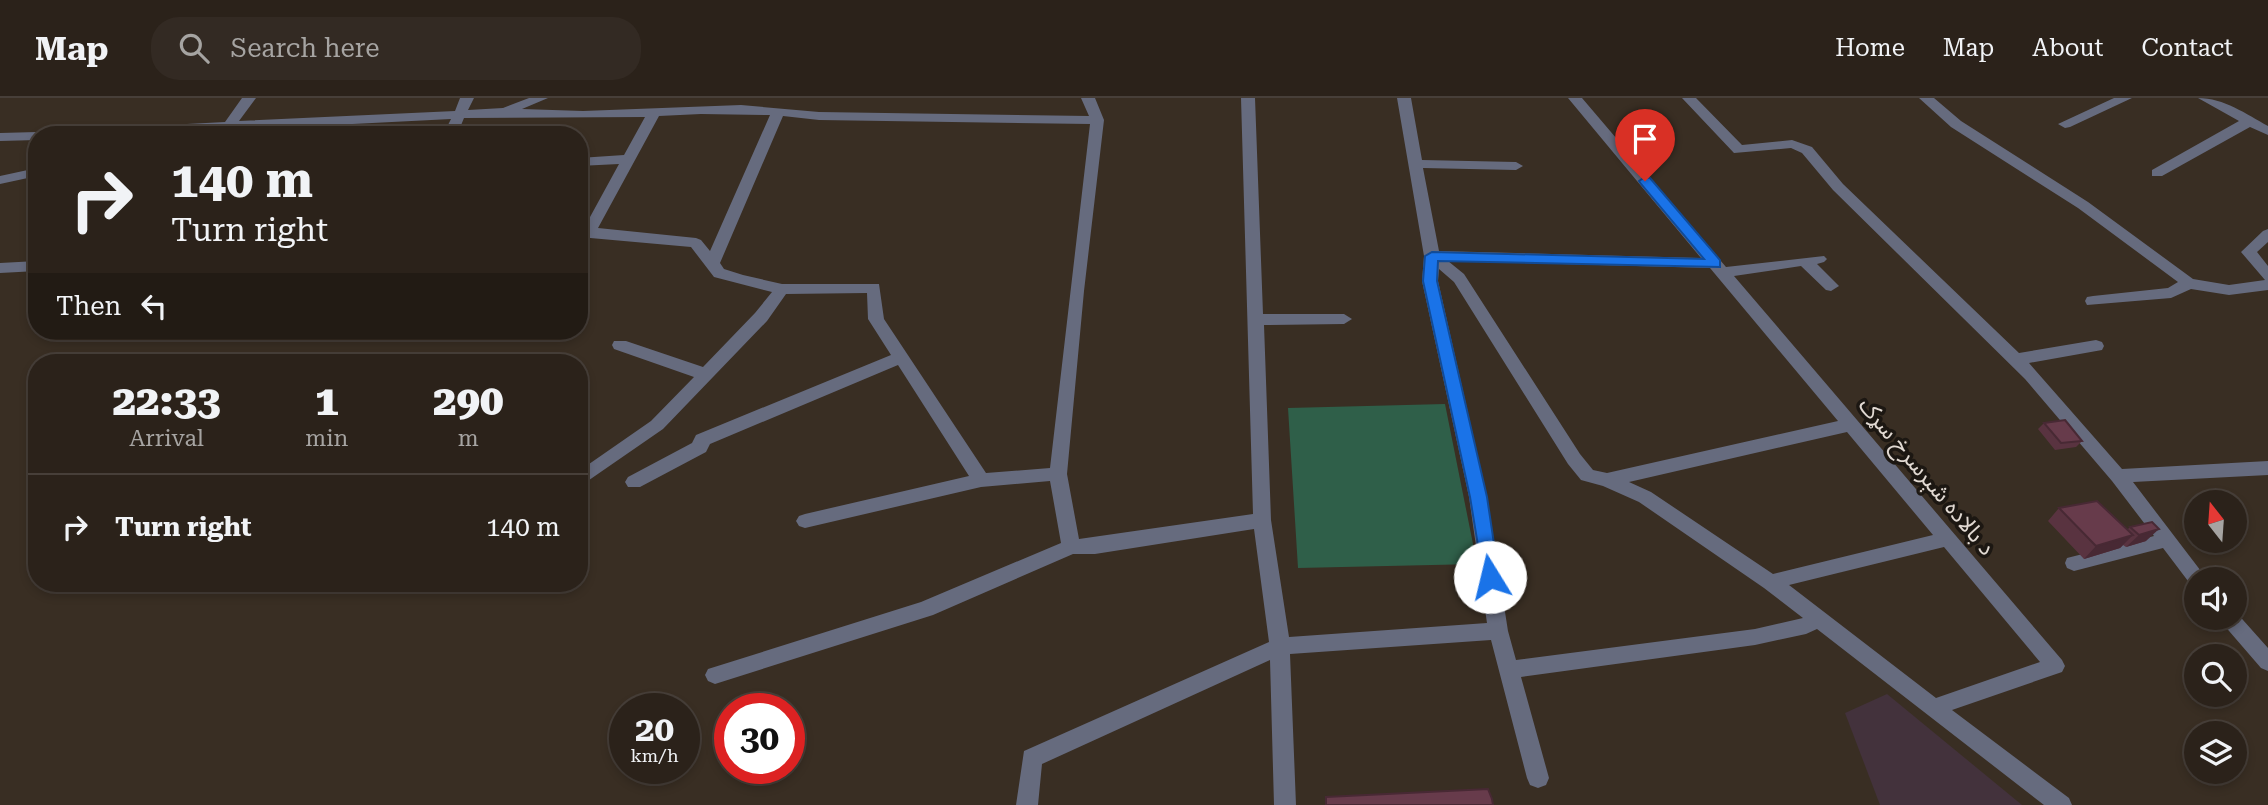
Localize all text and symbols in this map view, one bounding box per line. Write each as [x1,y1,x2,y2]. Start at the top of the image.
search box [151,17,641,80]
text: Map [35,29,109,68]
icon: search [175,29,213,67]
text: Search here [231,33,380,63]
text: Home [1835,34,1905,62]
text: Map [1943,34,1994,62]
text: About [2032,34,2103,62]
text: Contact [2141,34,2233,62]
pin [1615,109,1675,181]
icon: arrive [1626,120,1664,158]
text: 140 m [171,152,313,209]
icon: right [56,154,147,245]
text: Turn right [171,211,328,249]
icon: left [135,287,173,325]
text: Then [56,291,121,321]
text: 22:33 [113,376,221,425]
text: 1 [315,376,339,425]
text: 290 [433,376,503,425]
street label: د بالاده شېرسرخ سړک [1850,392,2000,563]
text: Arrival [129,425,204,452]
text: min [305,425,348,452]
text: m [458,425,479,452]
north arrow [2184,490,2247,553]
map controls [2184,490,2247,784]
icon: right [56,508,94,546]
text: Turn right [115,512,251,542]
text: 140 m [486,512,560,542]
position arrow [1453,540,1527,614]
button: sound [2184,567,2247,630]
button: search [2184,644,2247,707]
speed limit sign: 30 [714,693,805,784]
text: 20 [635,709,674,750]
button: layers [2184,721,2247,784]
text: km/h [630,745,679,766]

